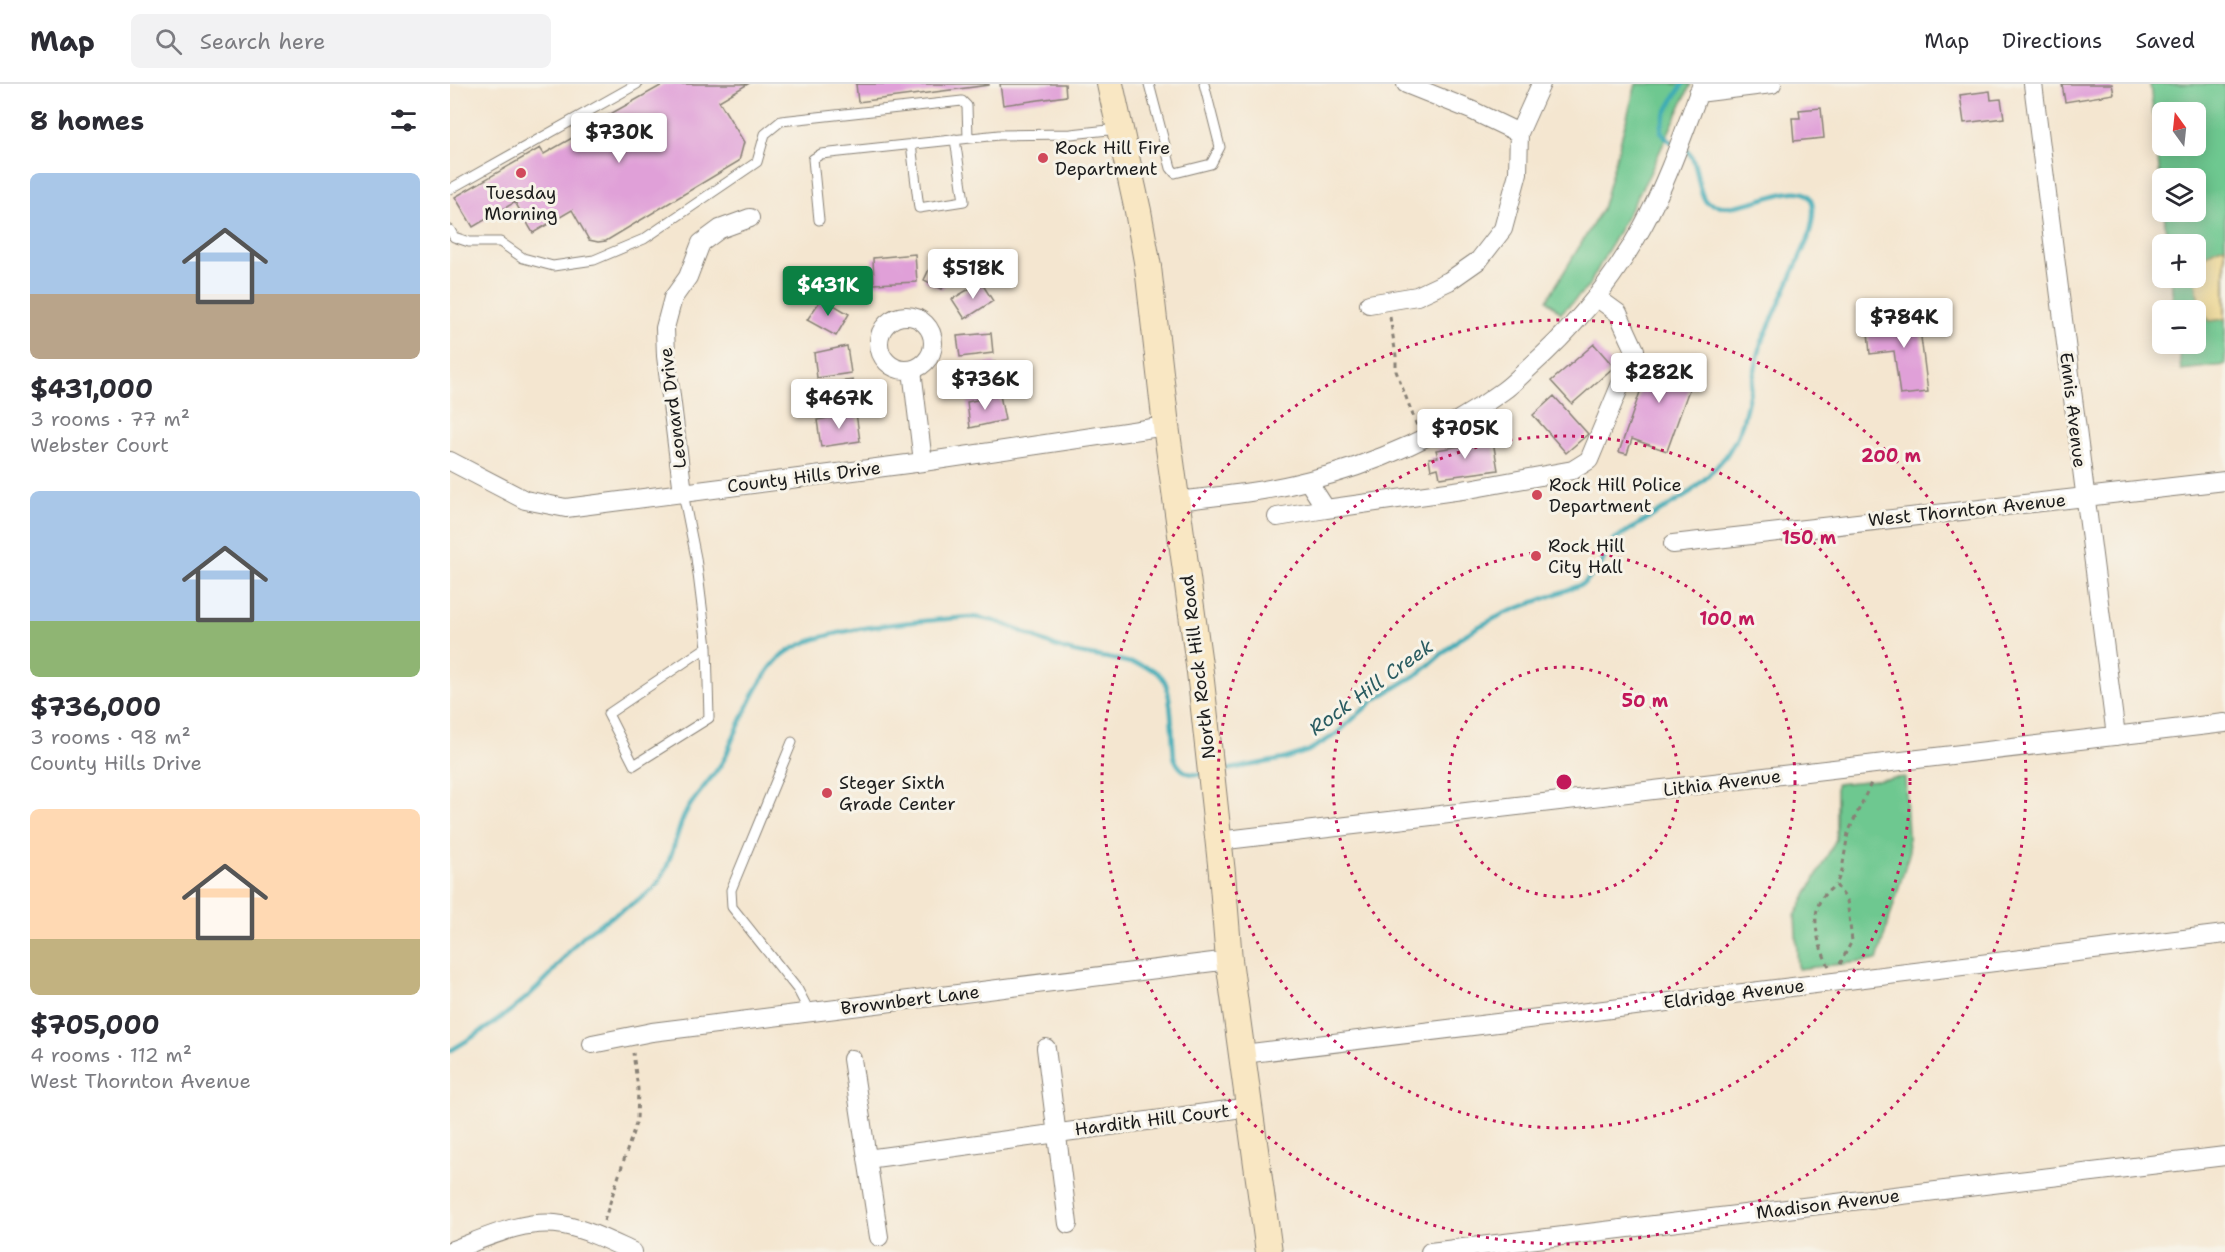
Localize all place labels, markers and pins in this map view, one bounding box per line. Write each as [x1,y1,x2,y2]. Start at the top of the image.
pin: $730K [577,113,661,164]
place label: Rock Hill Fire Department [1055,136,1170,181]
marker: Rock Hill Fire Department [1036,151,1050,165]
marker: Tuesday Morning [514,166,528,180]
place label: Tuesday Morning [484,181,558,226]
pin: $518K [931,249,1015,300]
pin: $431K [786,266,870,317]
pin: $784K [1862,298,1946,349]
pin: $282K [1617,353,1701,404]
pin: $736K [943,360,1027,411]
pin: $467K [797,379,881,430]
pin: $705K [1423,409,1507,460]
place label: Rock Hill Police Department [1549,473,1682,518]
marker: Rock Hill Police Department [1530,488,1544,502]
place label: Rock Hill City Hall [1548,534,1625,579]
marker: Rock Hill City Hall [1529,549,1543,563]
place label: Steger Sixth Grade Center [839,771,956,816]
centre of rings [1554,772,1574,792]
marker: Steger Sixth Grade Center [820,786,834,800]

